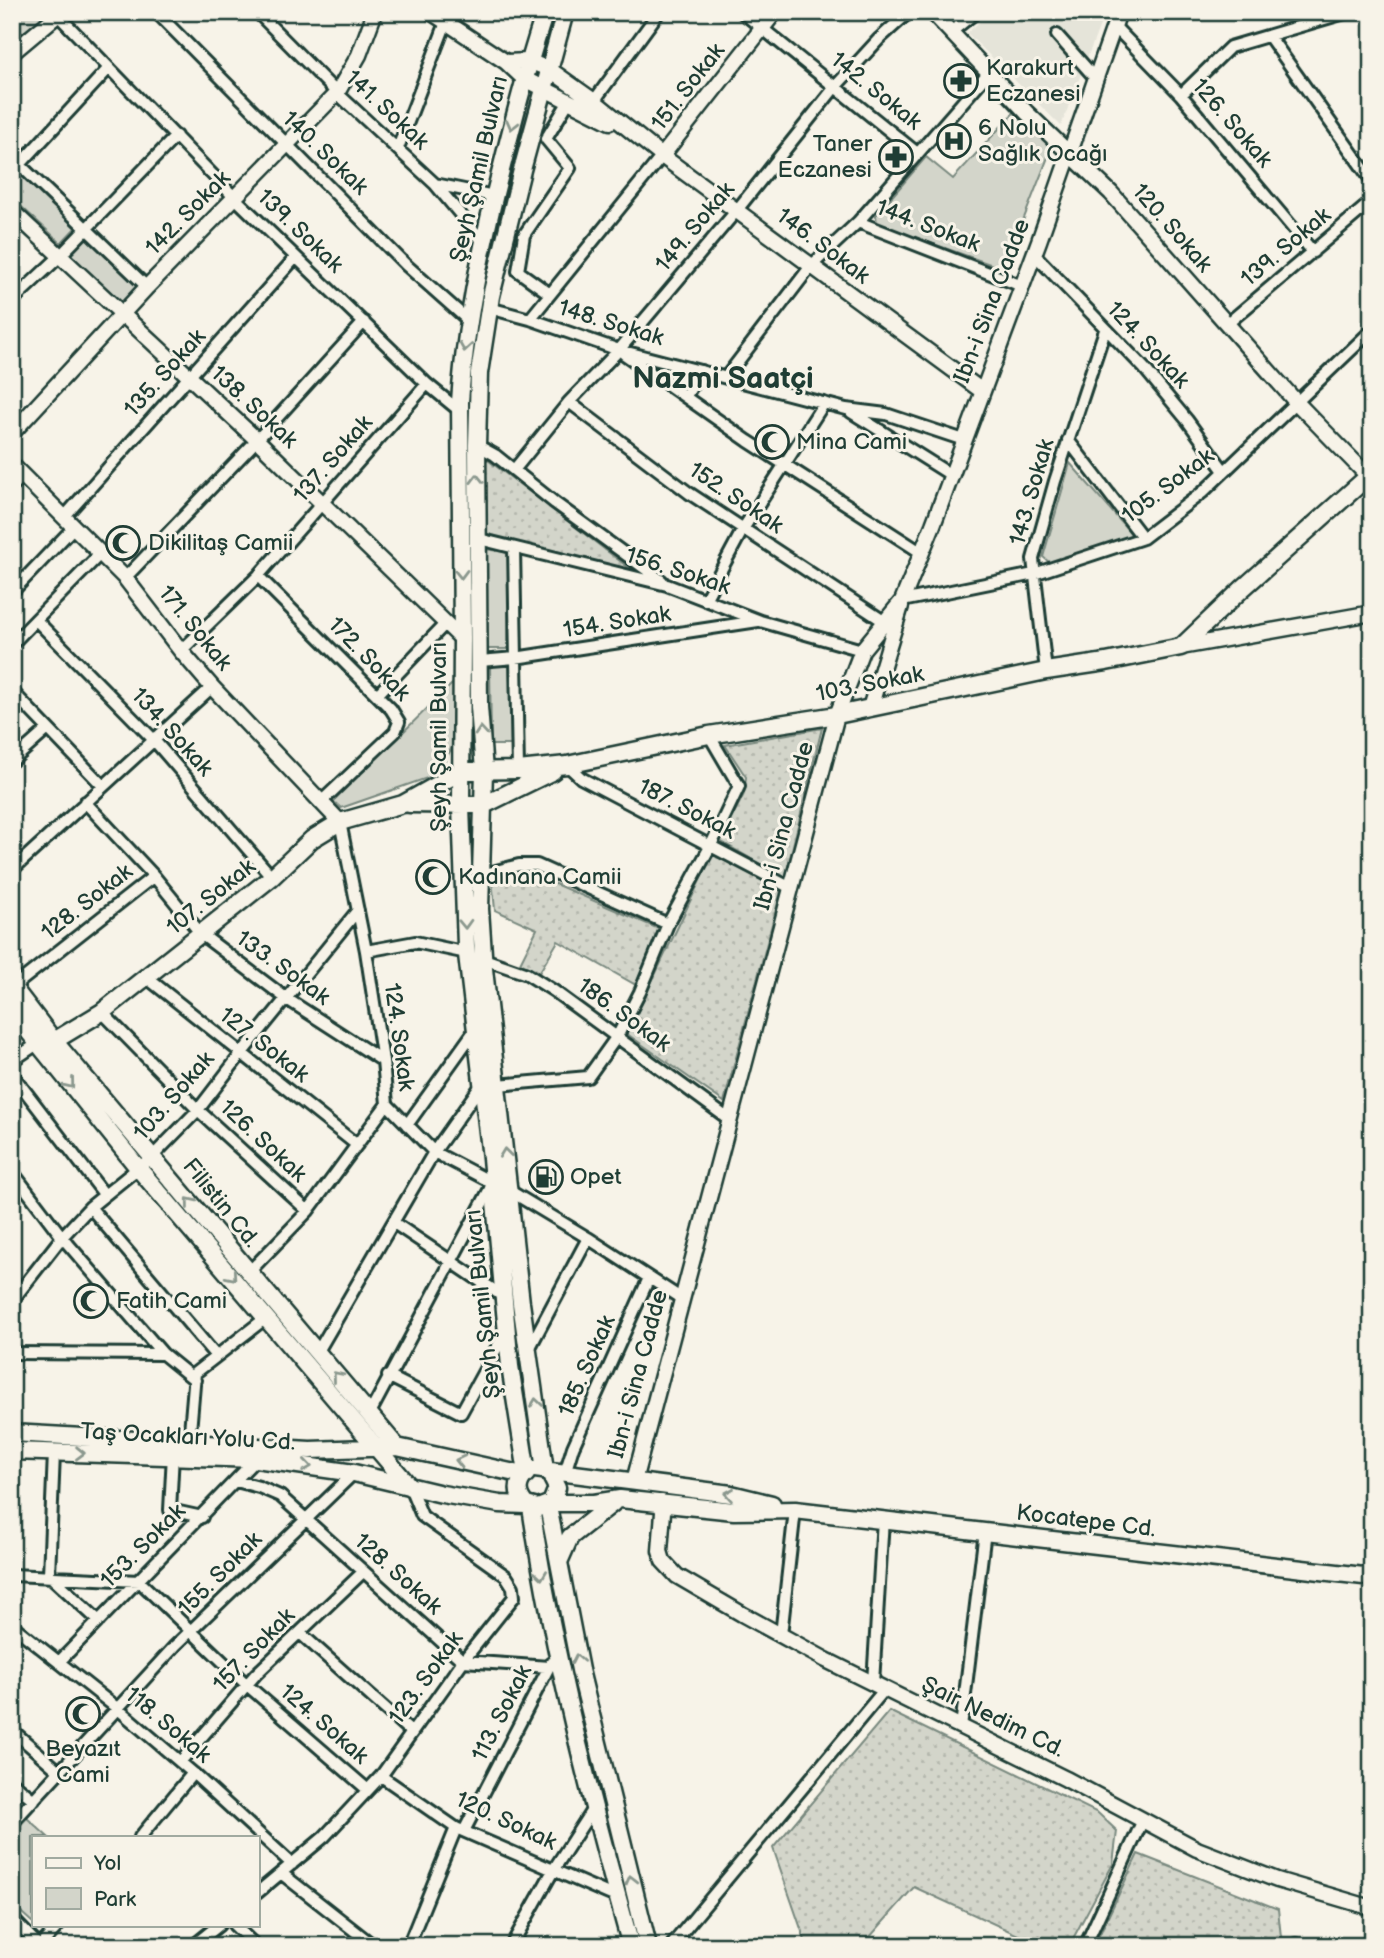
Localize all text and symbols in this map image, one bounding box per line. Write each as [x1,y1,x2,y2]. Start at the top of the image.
street label: 151. Sokak [645,37,731,136]
street label: 142. Sokak [825,46,928,137]
place label: Karakurt Eczanesi [986,54,1081,108]
pharmacy icon: Karakurt Eczanesi [942,62,980,100]
street label: 141. Sokak [339,64,435,156]
street label: Şeyh Şamil Bulvarı [444,73,514,265]
street label: 126. Sokak [1186,73,1279,174]
street label: 140. Sokak [276,105,374,201]
place label: 6 Nolu Sağlık Ocağı [978,114,1107,168]
one-way arrow [506,119,520,131]
hospital icon: 6 Nolu Sağlık Ocağı [935,122,973,160]
place label: Taner Eczanesi [777,130,873,184]
pharmacy icon: Taner Eczanesi [877,138,915,176]
street label: 142. Sokak [140,164,237,261]
street label: 149. Sokak [649,176,741,278]
street label: 120. Sokak [1126,178,1219,279]
street label: 139. Sokak [251,183,349,279]
street label: 144. Sokak [872,193,985,259]
street label: 139. Sokak [1235,201,1337,293]
street label: 146. Sokak [771,202,876,291]
street label: Ibn-i Sina Cadde [948,215,1036,387]
street label: 148. Sokak [555,294,668,352]
street label: 124. Sokak [1101,296,1196,395]
street label: 135. Sokak [118,323,212,423]
one-way arrow [458,341,473,353]
street label: 138. Sokak [205,360,304,455]
district label: Nazmi Saatçi [632,361,814,397]
street label: 137. Sokak [287,409,379,508]
mosque icon: Mina Cami [753,423,791,461]
place label: Mina Cami [796,428,907,456]
street label: 143. Sokak [1003,435,1061,548]
street label: 105. Sokak [1116,442,1220,530]
street label: 152. Sokak [683,456,789,540]
one-way arrow [470,473,485,484]
mosque icon: Dikilitaş Camii [104,524,142,562]
place label: Dikilitaş Camii [148,529,293,557]
street label: 156. Sokak [622,541,735,601]
one-way arrow [453,570,469,580]
street label: 171. Sokak [152,580,238,677]
street label: 154. Sokak [561,600,673,644]
street label: 172. Sokak [322,611,416,707]
street label: Şeyh Şamil Bulvarı [425,642,453,832]
street label: 103. Sokak [814,660,927,708]
street label: 134. Sokak [125,682,220,783]
one-way arrow [474,725,489,736]
street label: Ibn-i Sina Cadde [748,739,820,913]
street label: 187. Sokak [633,772,741,846]
street label: 107. Sokak [161,852,262,941]
street label: 128. Sokak [36,857,139,946]
mosque icon: Kadınana Camii [414,858,452,896]
place label: Kadınana Camii [458,863,622,891]
one-way arrow [458,919,473,930]
street label: 133. Sokak [230,924,336,1012]
street label: 186. Sokak [572,972,677,1059]
street label: 124. Sokak [378,981,421,1093]
street label: 127. Sokak [214,1001,315,1089]
street label: 103. Sokak [128,1045,221,1146]
one-way arrow [61,1076,74,1088]
street label: 126. Sokak [214,1094,313,1189]
one-way arrow [498,1147,513,1158]
street label: Filistin Cd. [177,1153,265,1253]
fuel station icon: Opet [527,1158,565,1196]
place label: Opet [570,1163,622,1191]
one-way arrow [186,1198,199,1210]
street label: Şeyh Şamil Bulvarı [459,1208,507,1400]
one-way arrow [224,1268,236,1281]
mosque icon: Fatih Cami [72,1282,110,1320]
place label: Fatih Cami [116,1287,227,1315]
street label: Ibn-i Sina Cadde [602,1287,674,1461]
street label: 185. Sokak [552,1310,622,1421]
one-way arrow [332,1372,345,1384]
one-way arrow [529,1397,544,1409]
street label: Taş Ocakları Yolu Cd. [80,1417,296,1457]
one-way arrow [76,1445,86,1461]
one-way arrow [454,1455,466,1469]
one-way arrow [301,1458,313,1473]
one-way arrow [723,1487,735,1502]
street label: 153. Sokak [95,1497,192,1594]
street label: Kocatepe Cd. [1015,1499,1157,1543]
street label: 155. Sokak [172,1526,268,1622]
street label: 128. Sokak [348,1527,448,1621]
one-way arrow [534,1569,549,1581]
street label: 157. Sokak [207,1602,301,1698]
street label: 123. Sokak [383,1625,470,1730]
one-way arrow [571,1653,586,1665]
street label: 113. Sokak [466,1660,538,1766]
street label: Şair Nedim Cd. [917,1670,1069,1764]
street label: 124. Sokak [274,1678,375,1771]
street label: 118. Sokak [119,1681,217,1769]
mosque icon: Beyazıt Cami [64,1695,102,1733]
place label: Beyazıt Cami [45,1735,121,1789]
street label: 120. Sokak [451,1785,562,1857]
legend [32,1836,259,1926]
text: Yol [93,1851,121,1876]
one-way arrow [625,1874,639,1886]
text: Park [94,1887,137,1912]

